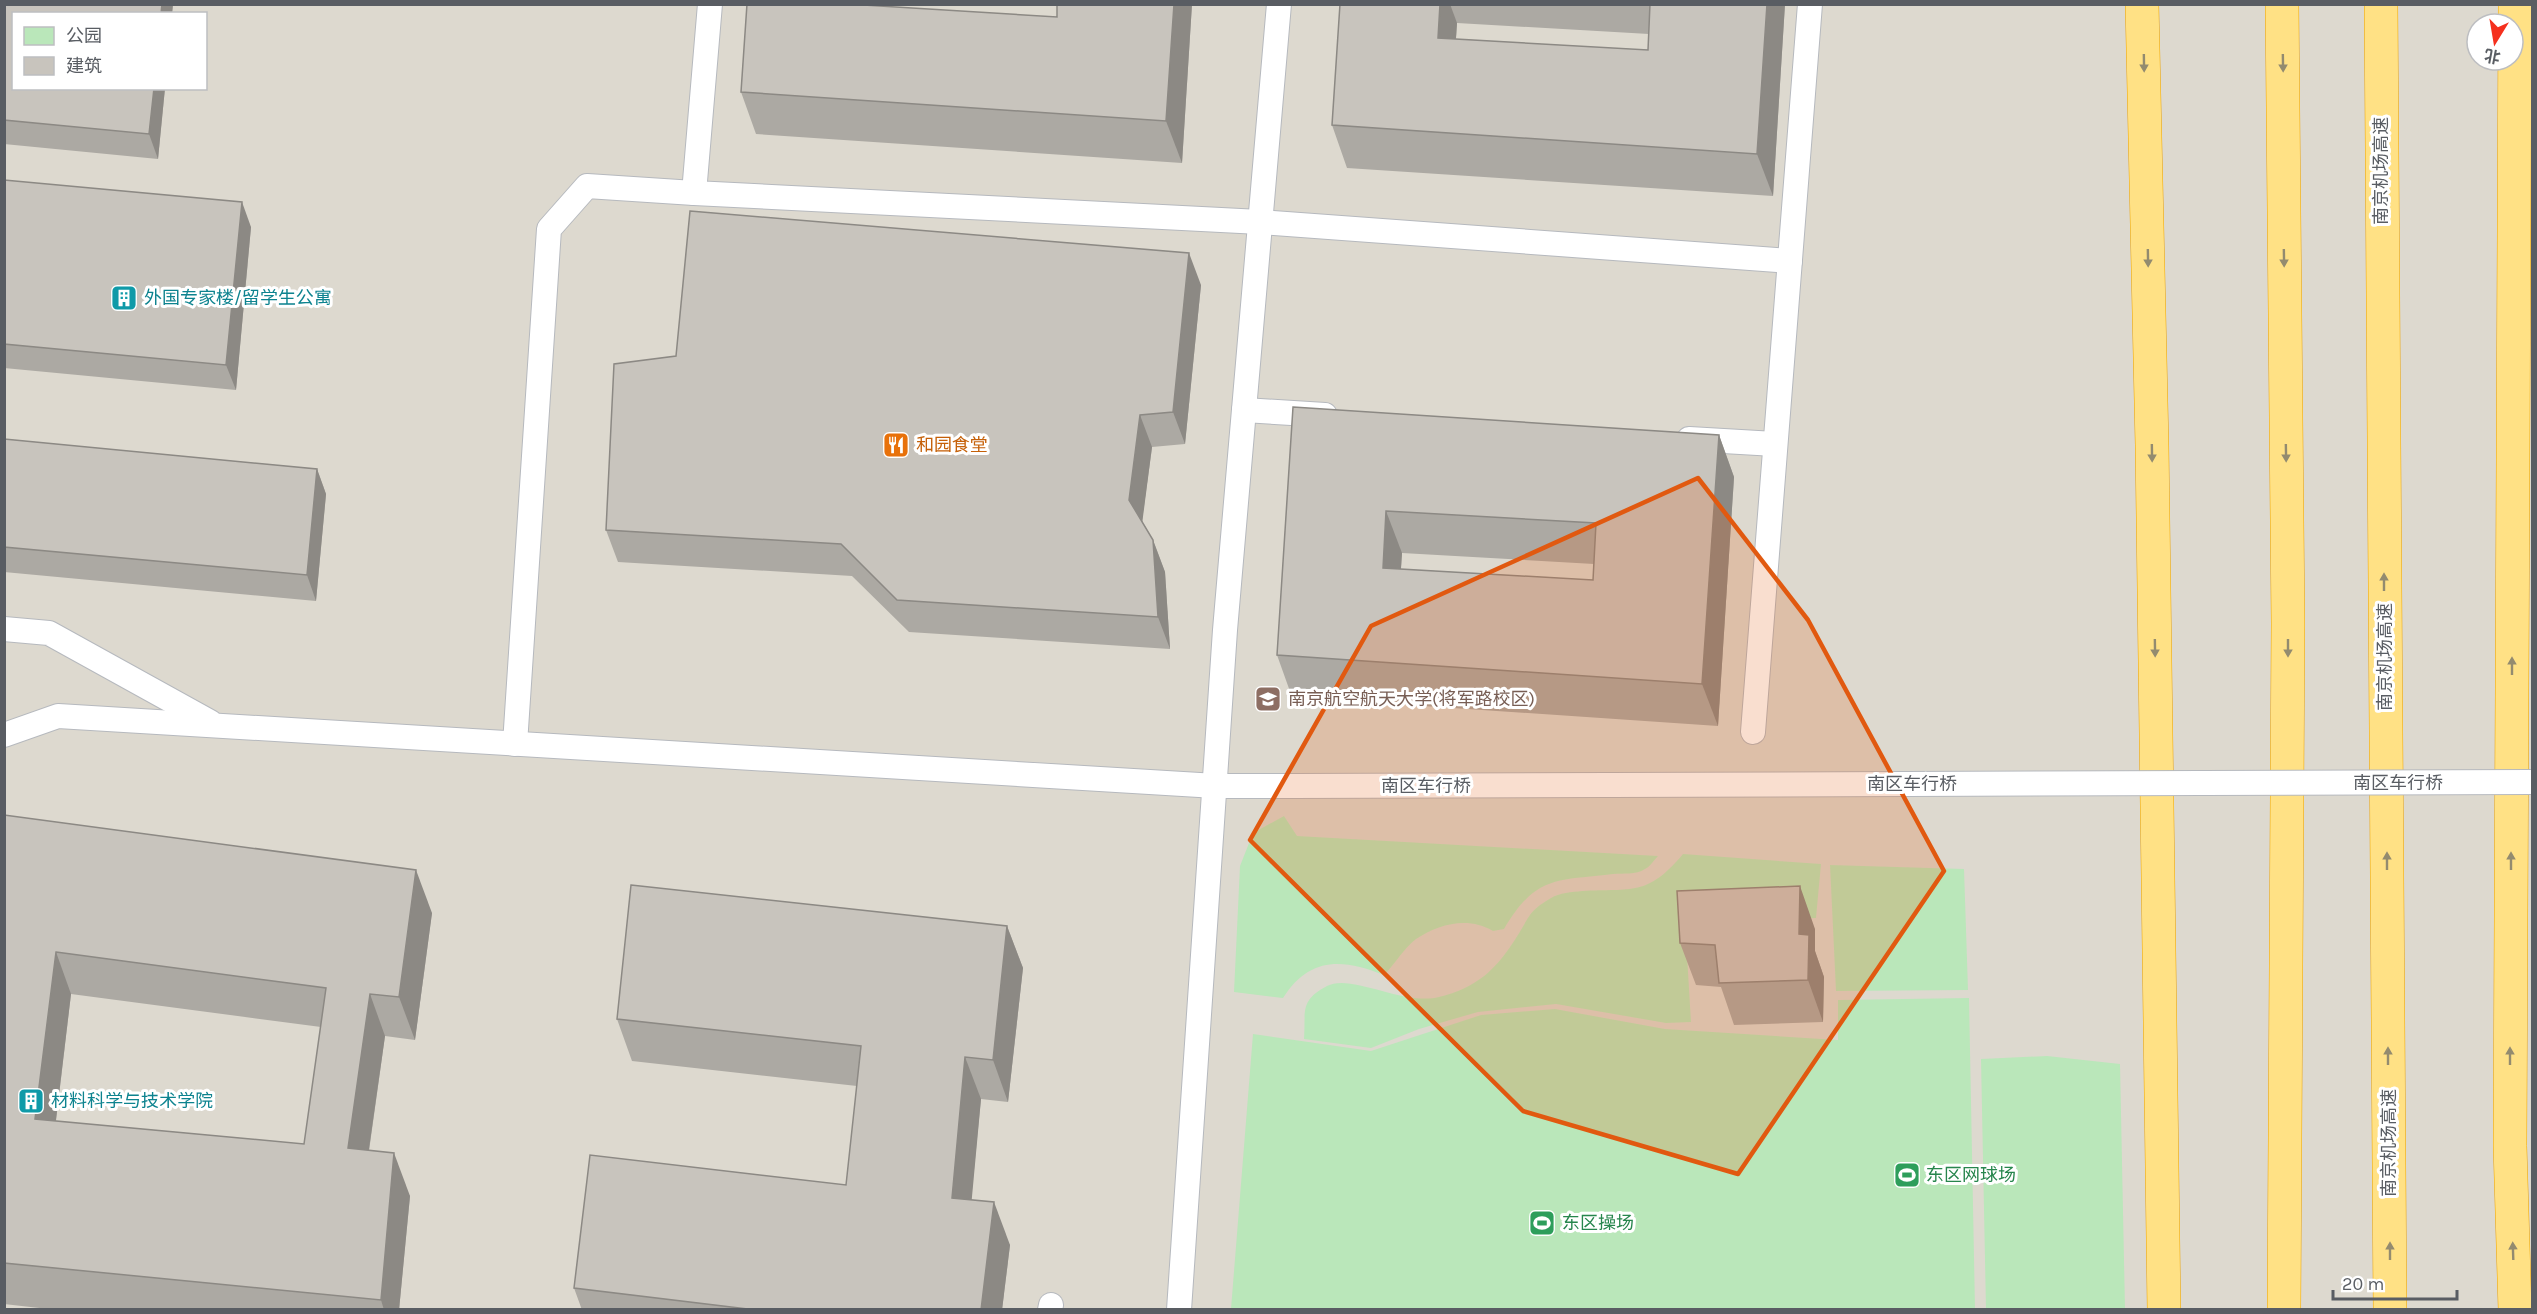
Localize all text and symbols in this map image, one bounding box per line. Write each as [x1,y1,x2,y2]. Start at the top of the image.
legend [12,12,207,90]
north arrow [2465,12,2525,72]
text: 公园 [66,25,102,47]
text: 北 [2483,45,2502,67]
one-way arrow [2139,53,2148,72]
one-way arrow [2278,53,2287,72]
text: 建筑 [66,55,102,77]
street label: 南京机场高速 [2370,117,2392,225]
one-way arrow [2143,248,2153,267]
one-way arrow [2279,248,2289,267]
building icon: 外国专家楼/留学生公寓 [109,283,139,313]
place label: 外国专家楼/留学生公寓 [144,287,332,309]
restaurant icon: 和园食堂 [881,430,911,460]
place label: 和园食堂 [916,434,988,456]
one-way arrow [2147,443,2157,462]
one-way arrow [2281,443,2291,462]
one-way arrow [2380,573,2389,592]
street label: 南京机场高速 [2374,603,2396,711]
one-way arrow [2150,638,2160,657]
one-way arrow [2283,638,2293,657]
one-way arrow [2507,657,2517,676]
school or university icon: 南京航空航天大学(将军路校区) [1253,684,1283,714]
place label: 南京航空航天大学(将军路校区) [1288,688,1535,710]
street label: 南区车行桥 [2353,772,2443,794]
street label: 南区车行桥 [1867,773,1957,795]
street label: 南区车行桥 [1381,775,1471,797]
one-way arrow [2382,852,2392,871]
one-way arrow [2506,852,2516,871]
one-way arrow [2383,1047,2393,1066]
one-way arrow [2505,1047,2515,1066]
building icon: 材料科学与技术学院 [16,1086,46,1116]
street label: 南京机场高速 [2378,1089,2400,1197]
place label: 材料科学与技术学院 [51,1090,213,1112]
sports icon: 东区网球场 [1892,1160,1922,1190]
place label: 东区网球场 [1926,1164,2016,1186]
sports icon: 东区操场 [1527,1208,1557,1238]
place label: 东区操场 [1562,1212,1634,1234]
one-way arrow [2385,1242,2395,1261]
one-way arrow [2508,1242,2518,1261]
scale bar [2333,1263,2458,1301]
text: 20 m [2342,1273,2384,1295]

